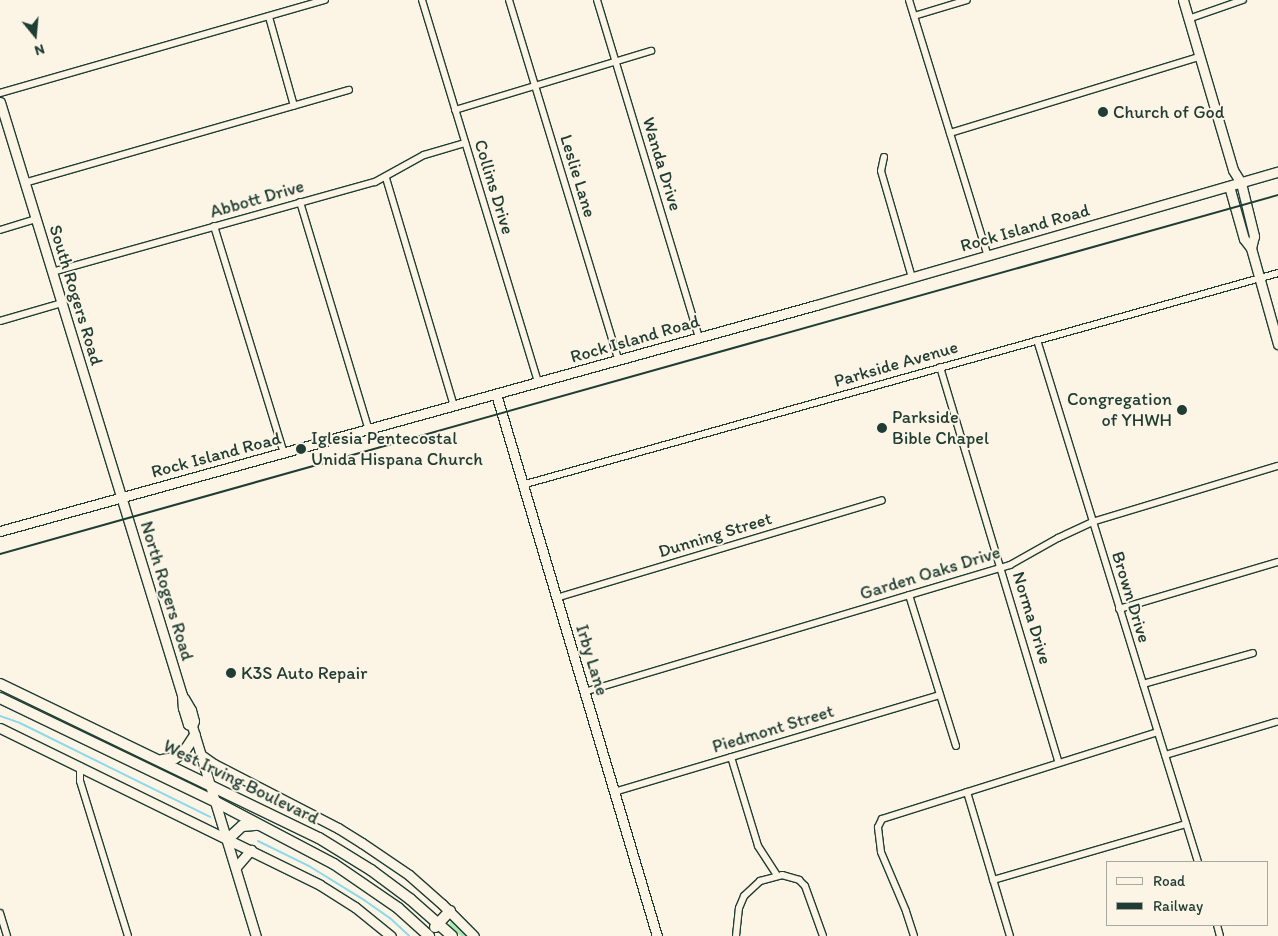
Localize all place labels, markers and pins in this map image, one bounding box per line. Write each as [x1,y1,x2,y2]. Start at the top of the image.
place label: Church of God [1113,101,1225,123]
marker: Church of God [1097,106,1109,118]
place label: Congregation of YHWH [1067,389,1172,432]
marker: Congregation of YHWH [1176,404,1188,416]
place label: Parkside Bible Chapel [892,407,988,449]
marker: Parkside Bible Chapel [876,422,888,434]
place label: Iglesia Pentecostal Unida Hispana Church [311,428,483,470]
marker: Iglesia Pentecostal Unida Hispana Church [295,443,307,455]
place label: K3S Auto Repair [241,662,367,684]
marker: K3S Auto Repair [225,667,237,679]

